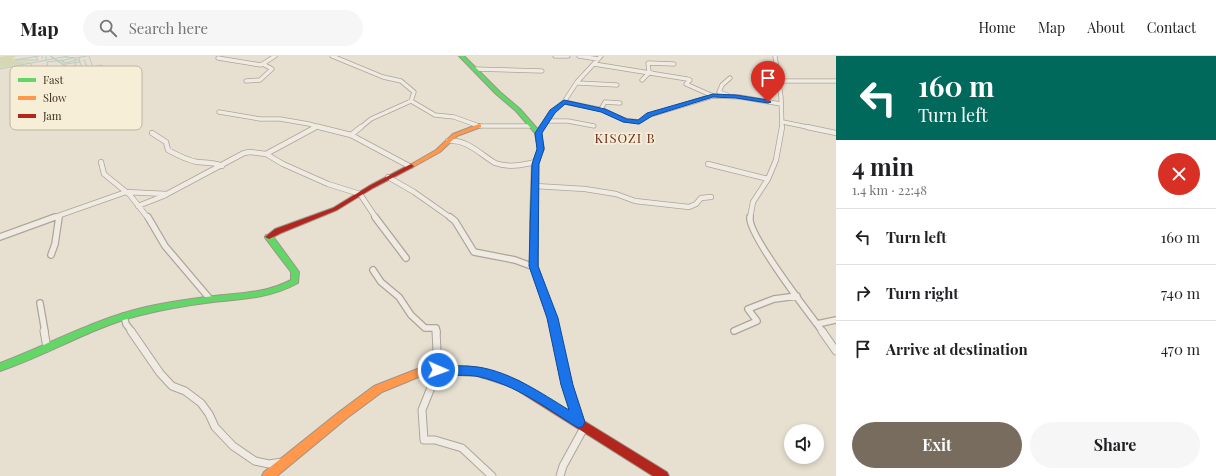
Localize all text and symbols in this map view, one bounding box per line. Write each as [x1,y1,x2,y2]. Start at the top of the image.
search box [83,10,363,46]
text: Map [20,15,59,41]
icon: search [97,17,119,39]
text: Search here [129,18,208,38]
text: Home [978,18,1016,37]
text: Map [1038,18,1065,37]
text: About [1087,18,1125,37]
text: Contact [1147,18,1196,37]
pin [751,61,785,102]
legend [10,66,142,130]
icon: arrive [757,67,779,89]
text: 160 m [918,67,994,104]
text: Fast [43,72,63,87]
icon: left [852,72,904,124]
text: Slow [43,90,67,105]
text: Turn left [918,103,988,127]
text: Jam [42,108,62,123]
district label: KISOZI B [594,129,656,146]
text: 4 min [852,150,914,182]
button: close [1158,153,1200,195]
text: 1.4 km · 22:48 [852,181,927,198]
icon: left [852,226,874,248]
text: Turn left [886,227,947,247]
text: 160 m [1161,227,1200,247]
icon: right [852,282,874,304]
text: Turn right [886,283,959,303]
text: 740 m [1161,283,1200,303]
icon: arrive [852,338,874,360]
text: Arrive at destination [886,339,1028,359]
text: 470 m [1161,339,1200,359]
position arrow [417,349,459,391]
button: Exit [852,422,1022,468]
button: Share [1030,422,1200,468]
map controls [784,424,824,464]
button: sound [784,424,824,464]

